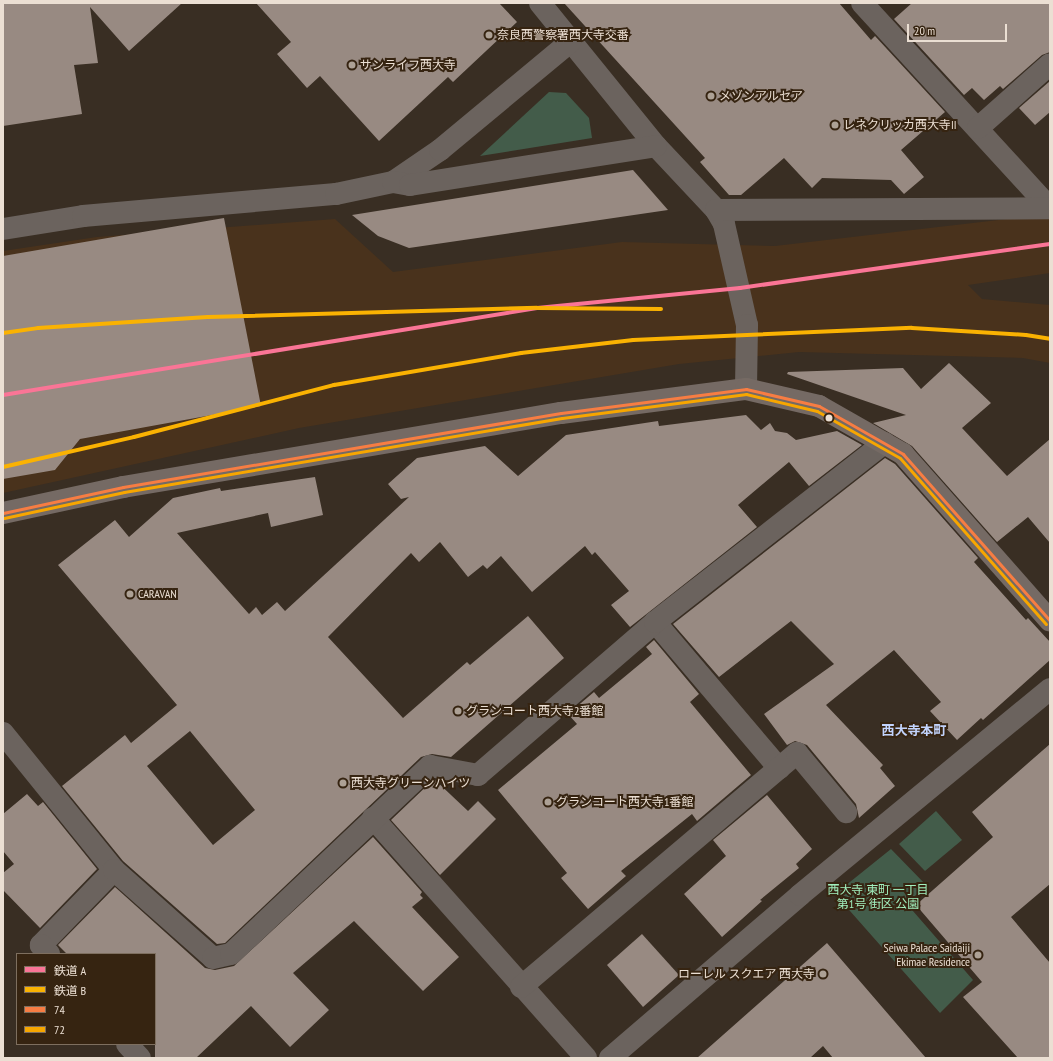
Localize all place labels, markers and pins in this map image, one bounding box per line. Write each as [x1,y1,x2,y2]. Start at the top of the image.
place label: 奈良西警察署西大寺交番 [497,28,629,42]
marker: 奈良西警察署西大寺交番 [484,30,494,40]
place label: サンライフ西大寺 [360,58,456,72]
marker: サンライフ西大寺 [347,60,357,70]
place label: メゾンアルセア [719,89,803,103]
marker: メゾンアルセア [706,91,716,101]
place label: レネクリッカ西大寺II [843,118,957,132]
marker: レネクリッカ西大寺II [830,120,840,130]
unlabelled marker [824,413,834,423]
place label: CARAVAN [138,587,177,601]
marker: CARAVAN [125,589,135,599]
place label: グランコート西大寺2番館 [466,704,603,718]
marker: グランコート西大寺2番館 [453,706,463,716]
place label: 西大寺グリーンハイツ [351,776,471,790]
marker: 西大寺グリーンハイツ [338,778,348,788]
place label: グランコート西大寺1番館 [556,795,693,809]
marker: グランコート西大寺1番館 [543,797,553,807]
place label: Seiwa Palace Saidaiji Ekimae Residence [884,941,970,969]
marker: Seiwa Palace Saidaiji Ekimae Residence [973,950,983,960]
place label: ローレル スクエア 西大寺 [678,967,815,981]
marker: ローレル スクエア 西大寺 [818,969,828,979]

